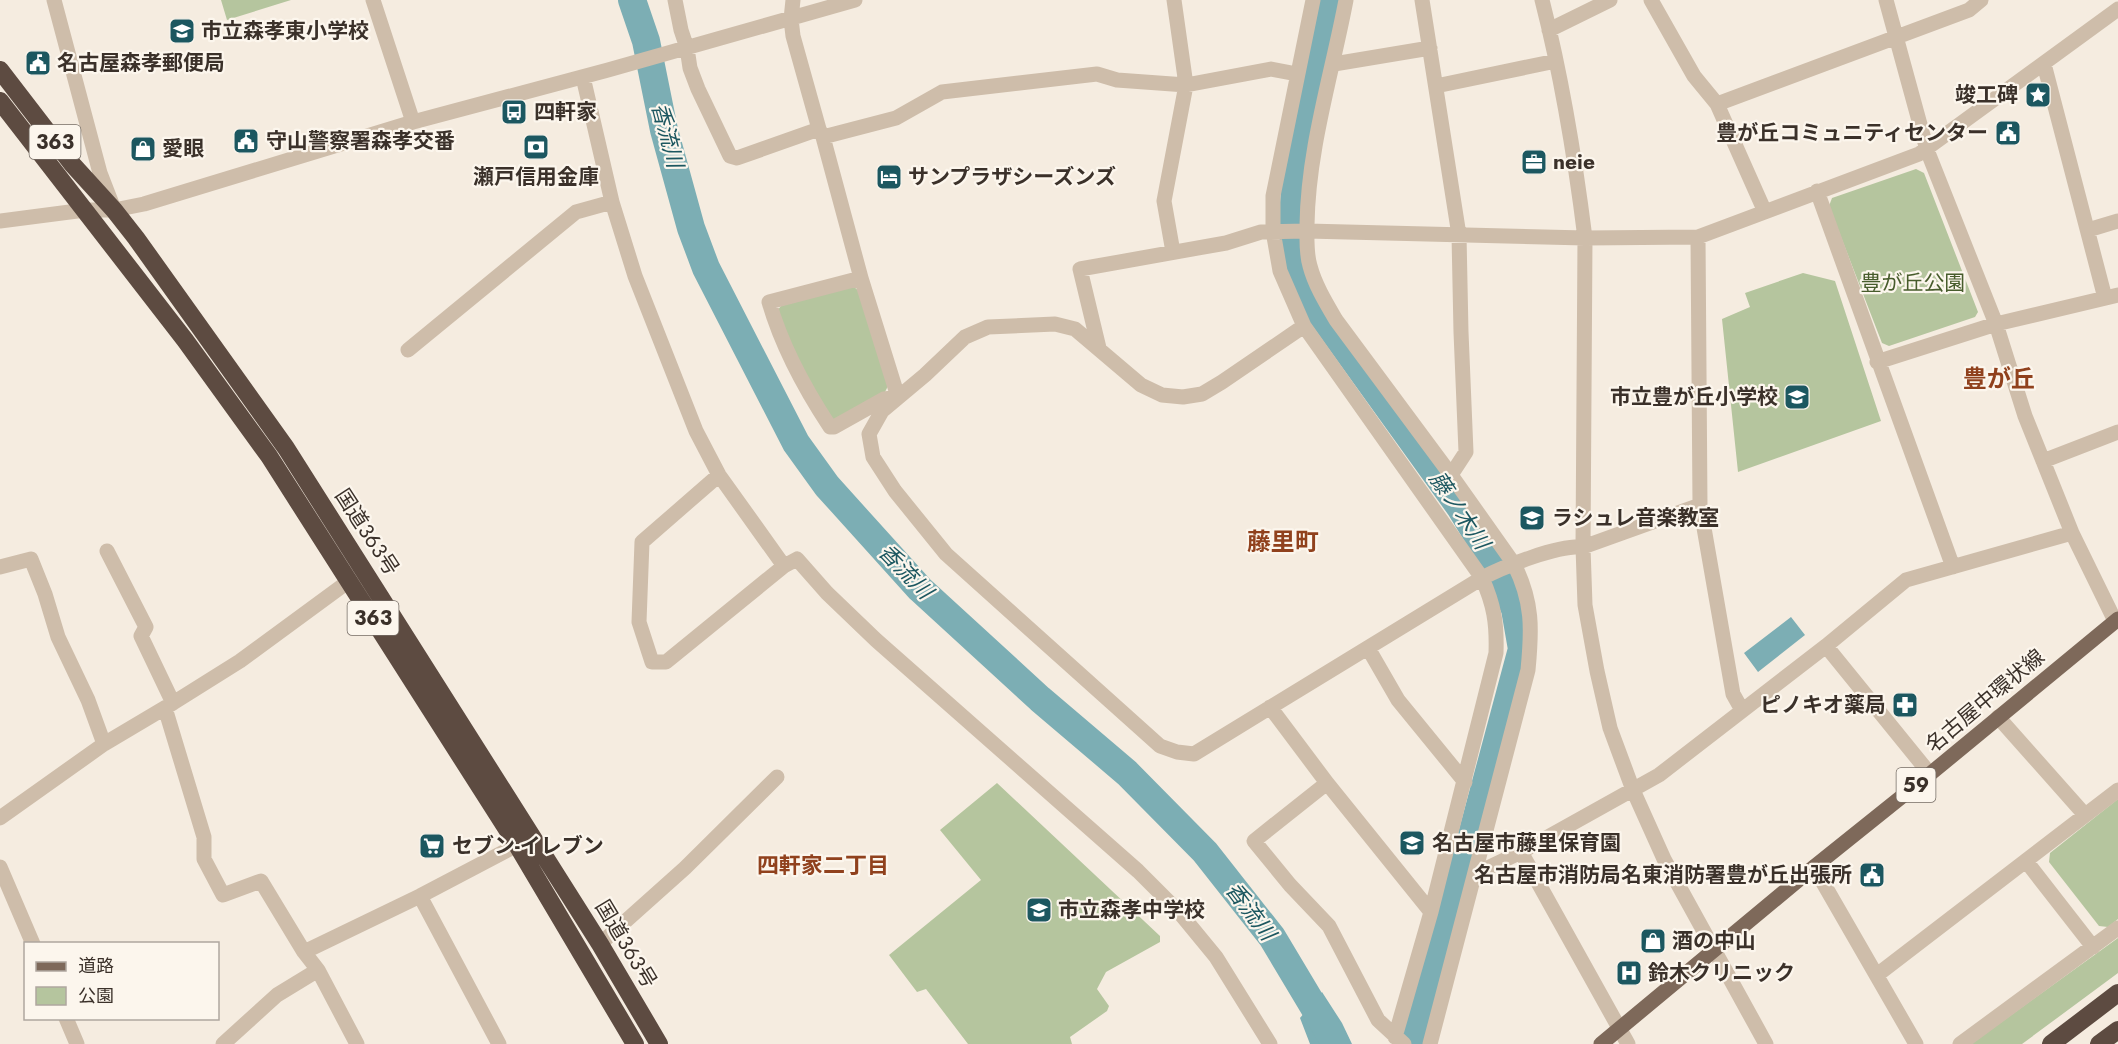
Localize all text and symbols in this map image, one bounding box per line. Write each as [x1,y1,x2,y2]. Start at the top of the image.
school or university icon: 市立森孝東小学校 [167,16,197,46]
place label: 市立森孝東小学校 [201,16,369,46]
public building icon: 名古屋森孝郵便局 [23,48,53,78]
place label: 名古屋森孝郵便局 [57,48,225,78]
place label: 竣工碑 [1955,80,2018,110]
place icon: 竣工碑 [2023,80,2053,110]
bus stop icon: 四軒家 [499,97,529,127]
place label: 四軒家 [534,97,597,127]
water label: 香流川 [644,99,693,173]
place label: 豊が丘コミュニティセンター [1716,118,1988,148]
public building icon: 豊が丘コミュニティセンター [1993,118,2023,148]
road number: 363 [29,125,80,159]
public building icon: 守山警察署森孝交番 [231,126,261,156]
place label: 守山警察署森孝交番 [266,126,455,156]
bank icon: 瀬戸信用金庫 [521,132,551,162]
shop icon: 愛眼 [128,134,158,164]
place label: 愛眼 [162,134,204,164]
office icon: neie [1519,147,1549,177]
place label: neie [1553,147,1595,177]
place label: 瀬戸信用金庫 [473,162,599,192]
hotel icon: サンプラザシーズンズ [874,162,904,192]
place label: サンプラザシーズンズ [908,162,1116,192]
park label: 豊が丘公園 [1861,268,1966,298]
district label: 豊が丘 [1963,361,2035,396]
place label: 市立豊が丘小学校 [1610,382,1778,412]
school or university icon: 市立豊が丘小学校 [1782,382,1812,412]
water label: 藤ノ木川 [1422,465,1499,557]
street label: 国道363号 [328,483,406,581]
school or university icon: ラシュレ音楽教室 [1517,503,1547,533]
place label: ラシュレ音楽教室 [1552,503,1719,533]
district label: 藤里町 [1247,524,1319,559]
water label: 香流川 [872,536,942,607]
road number: 363 [348,601,398,635]
street label: 名古屋中環状線 [1919,642,2051,760]
place label: ピノキオ薬局 [1760,690,1886,720]
pharmacy icon: ピノキオ薬局 [1890,690,1920,720]
road number: 59 [1896,768,1936,802]
school or university icon: 名古屋市藤里保育園 [1397,828,1427,858]
place label: 名古屋市藤里保育園 [1432,828,1621,858]
supermarket icon: セブン-イレブン [417,831,447,861]
place label: セブン-イレブン [452,831,604,861]
district label: 四軒家二丁目 [757,849,889,881]
place label: 名古屋市消防局名東消防署豊が丘出張所 [1474,860,1852,890]
public building icon: 名古屋市消防局名東消防署豊が丘出張所 [1857,860,1887,890]
water label: 香流川 [1218,875,1285,949]
street label: 国道363号 [588,894,664,994]
school or university icon: 市立森孝中学校 [1024,895,1054,925]
place label: 市立森孝中学校 [1058,895,1205,925]
shop icon: 酒の中山 [1638,926,1668,956]
place label: 酒の中山 [1672,926,1756,956]
legend [24,942,219,1020]
text: 道路 [78,953,114,979]
hospital icon: 鈴木クリニック [1614,958,1644,988]
place label: 鈴木クリニック [1648,958,1795,988]
text: 公園 [78,983,114,1009]

